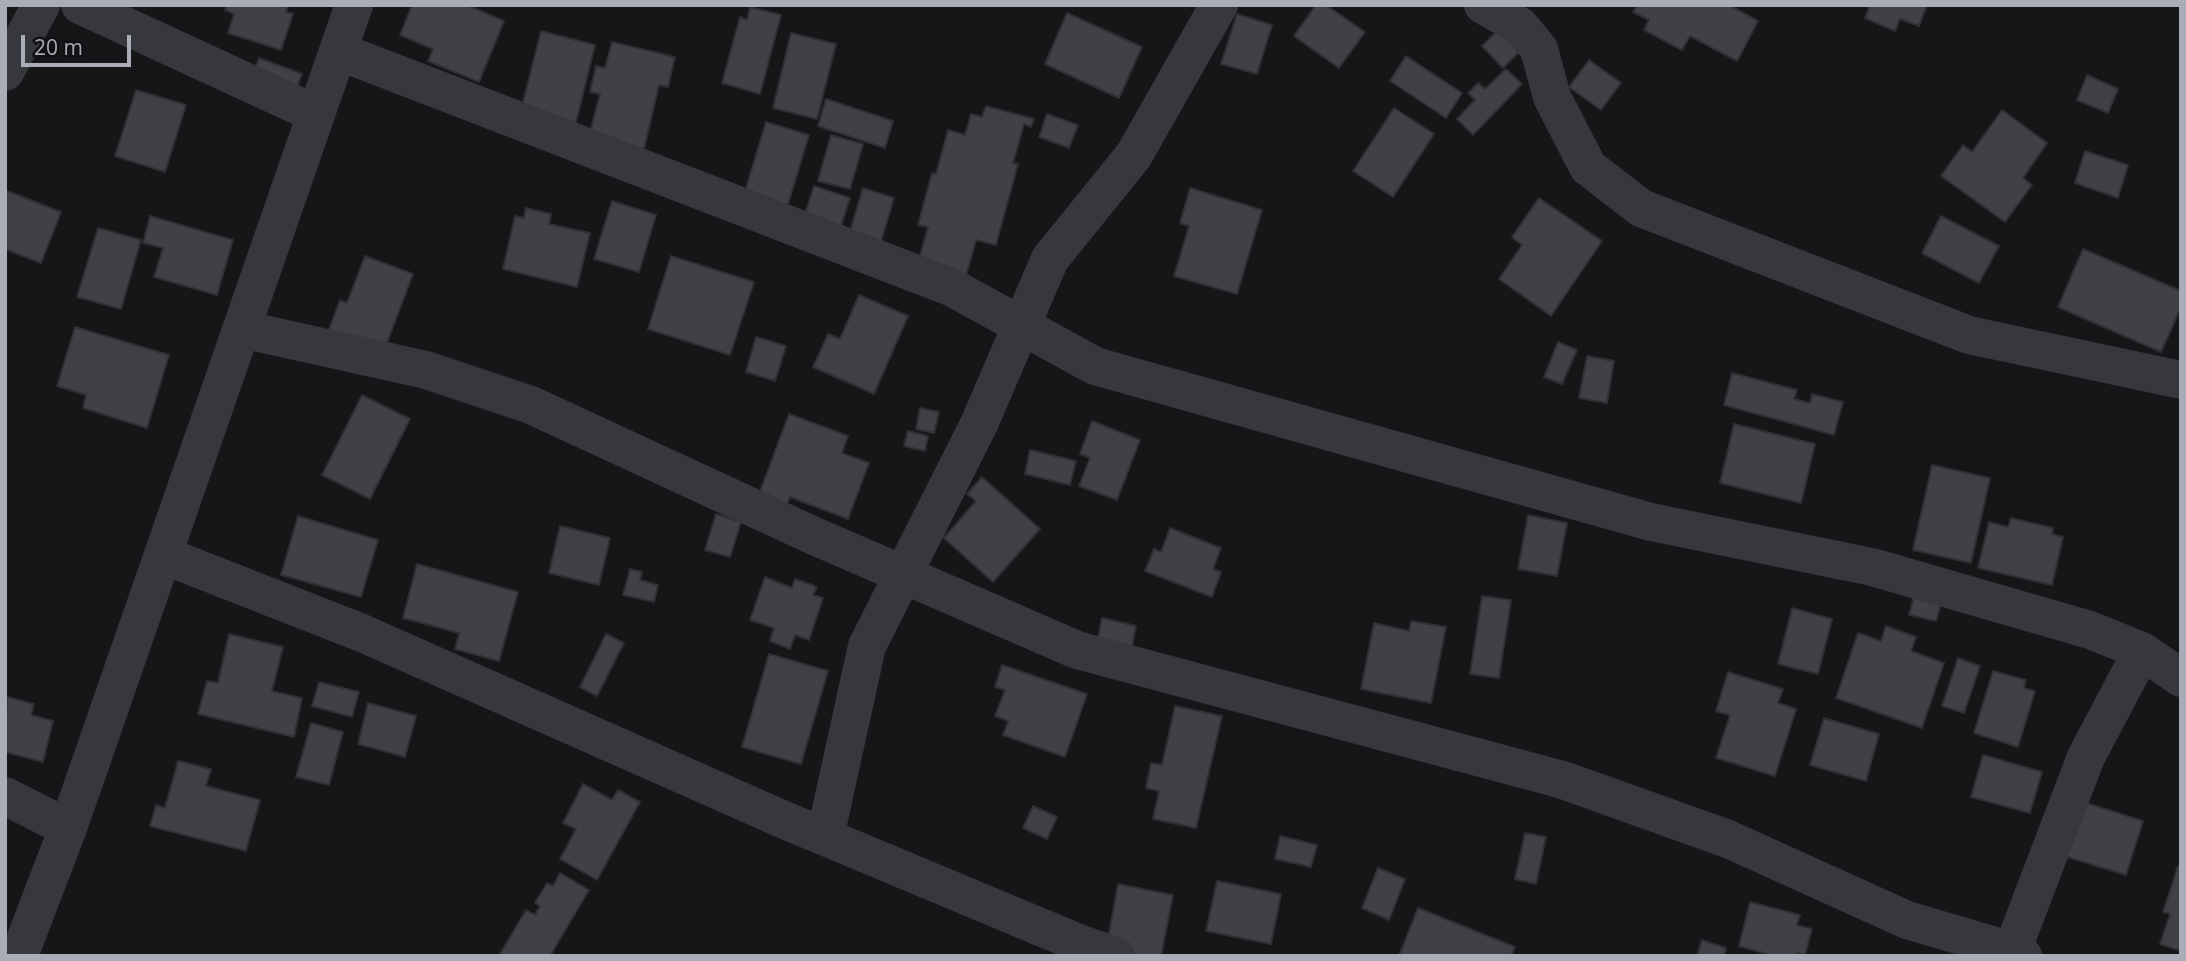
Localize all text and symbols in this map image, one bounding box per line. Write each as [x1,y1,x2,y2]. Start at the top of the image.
scale bar [24,21,135,65]
text: 20 m [34,33,83,61]

